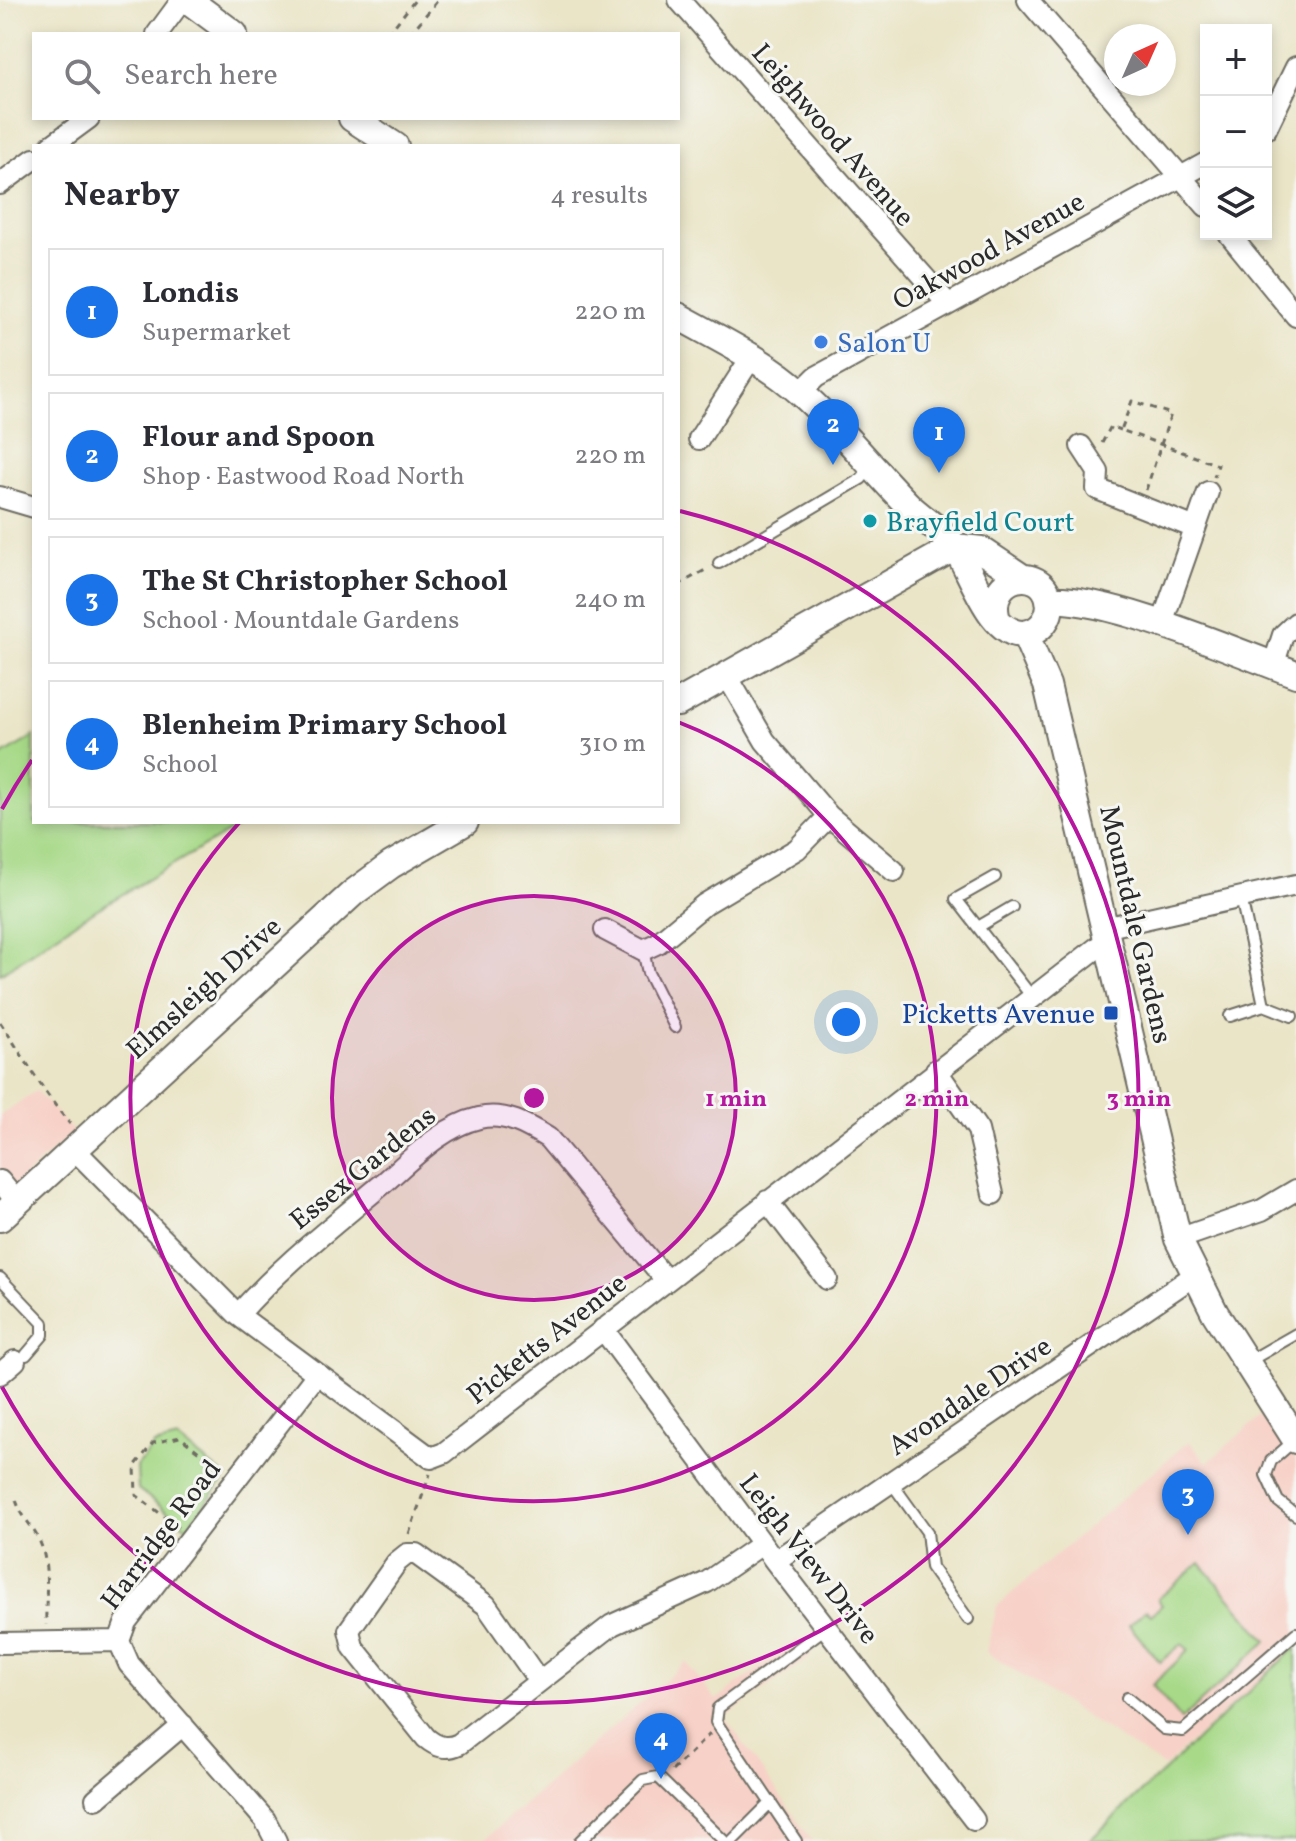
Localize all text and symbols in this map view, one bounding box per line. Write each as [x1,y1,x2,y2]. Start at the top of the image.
north arrow [1104,24,1176,96]
map controls [1200,24,1272,240]
button: + [1200,24,1272,96]
search box [32,32,680,120]
street label: Leighwood Avenue [741,36,923,236]
icon: search [60,54,104,98]
text: Search here [124,55,278,97]
button: − [1200,96,1272,168]
button: layers [1200,168,1272,240]
text: Nearby [64,173,180,220]
text: 4 results [550,178,648,214]
street label: Oakwood Avenue [886,183,1092,321]
text: Londis [142,273,239,315]
text: 1 [87,294,97,330]
text: 220 m [574,294,646,330]
text: Supermarket [142,315,291,351]
place label: Salon U [837,325,931,364]
marker: Salon U [812,333,830,351]
pin: 2 [807,399,859,465]
pin: 1 [913,407,965,473]
text: Flour and Spoon [142,417,375,459]
text: 2 [85,438,99,474]
text: 220 m [574,438,646,474]
text: Shop · Eastwood Road North [142,459,465,495]
place label: Brayfield Court [886,504,1075,543]
marker: Brayfield Court [861,512,879,530]
text: The St Christopher School [142,561,508,603]
text: 3 [85,582,99,618]
text: 240 m [574,582,646,618]
text: School · Mountdale Gardens [142,603,459,639]
text: Blenheim Primary School [142,705,507,747]
text: 4 [84,726,100,762]
text: 310 m [579,726,646,762]
text: School [142,747,218,783]
street label: Mountdale Gardens [1088,802,1181,1048]
street label: Elmsleigh Drive [118,908,291,1069]
place label: Picketts Avenue [902,996,1095,1035]
your location [826,1002,866,1042]
marker: Picketts Avenue [1102,1004,1120,1022]
text: 1 min [705,1083,767,1117]
text: 2 min [905,1083,970,1117]
text: 3 min [1107,1083,1171,1117]
centre of rings [520,1084,548,1112]
street label: Essex Gardens [282,1098,445,1240]
street label: Picketts Avenue [459,1265,636,1415]
street label: Avondale Drive [881,1328,1060,1466]
street label: Harridge Road [93,1452,231,1619]
street label: Leigh View Drive [729,1466,887,1653]
pin: 3 [1162,1469,1214,1535]
pin: 4 [635,1713,687,1779]

